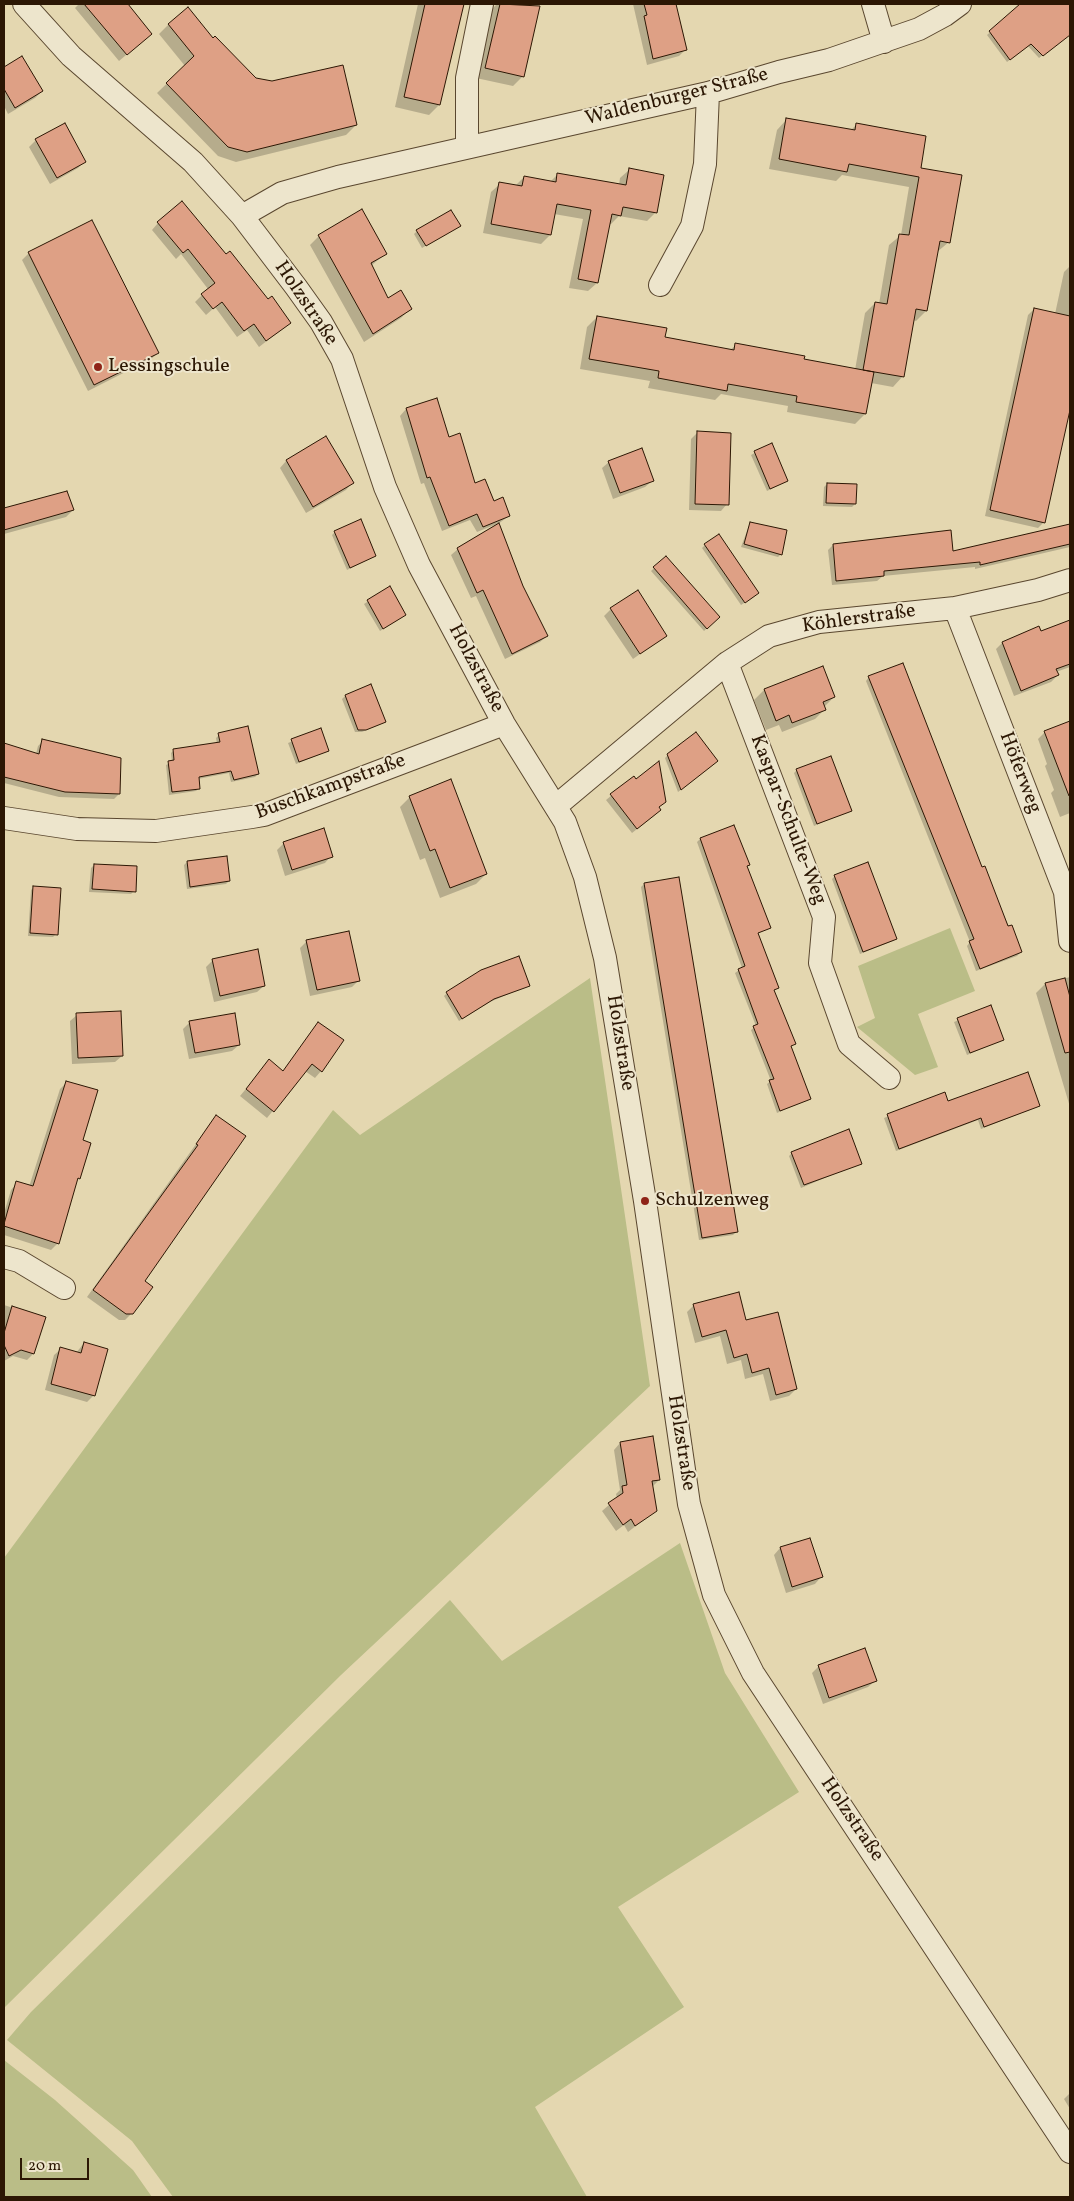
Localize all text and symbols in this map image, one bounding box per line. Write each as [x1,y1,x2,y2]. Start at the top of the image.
street label: Waldenburger Straße [583,64,771,132]
street label: Holzstraße [268,257,342,351]
place label: Lessingschule [108,355,230,379]
marker: Lessingschule [92,361,104,373]
street label: Köhlerstraße [801,600,917,640]
street label: Holzstraße [442,621,508,717]
street label: Höferweg [992,729,1046,817]
street label: Kaspar-Schulte-Weg [743,732,831,908]
street label: Buschkampstraße [253,750,409,826]
street label: Holzstraße [600,993,638,1093]
place label: Schulzenweg [655,1189,769,1213]
marker: Schulzenweg [639,1195,651,1207]
street label: Holzstraße [661,1393,699,1493]
street label: Holzstraße [814,1773,888,1867]
scale bar [22,2148,91,2180]
text: 20 m [28,2156,61,2177]

